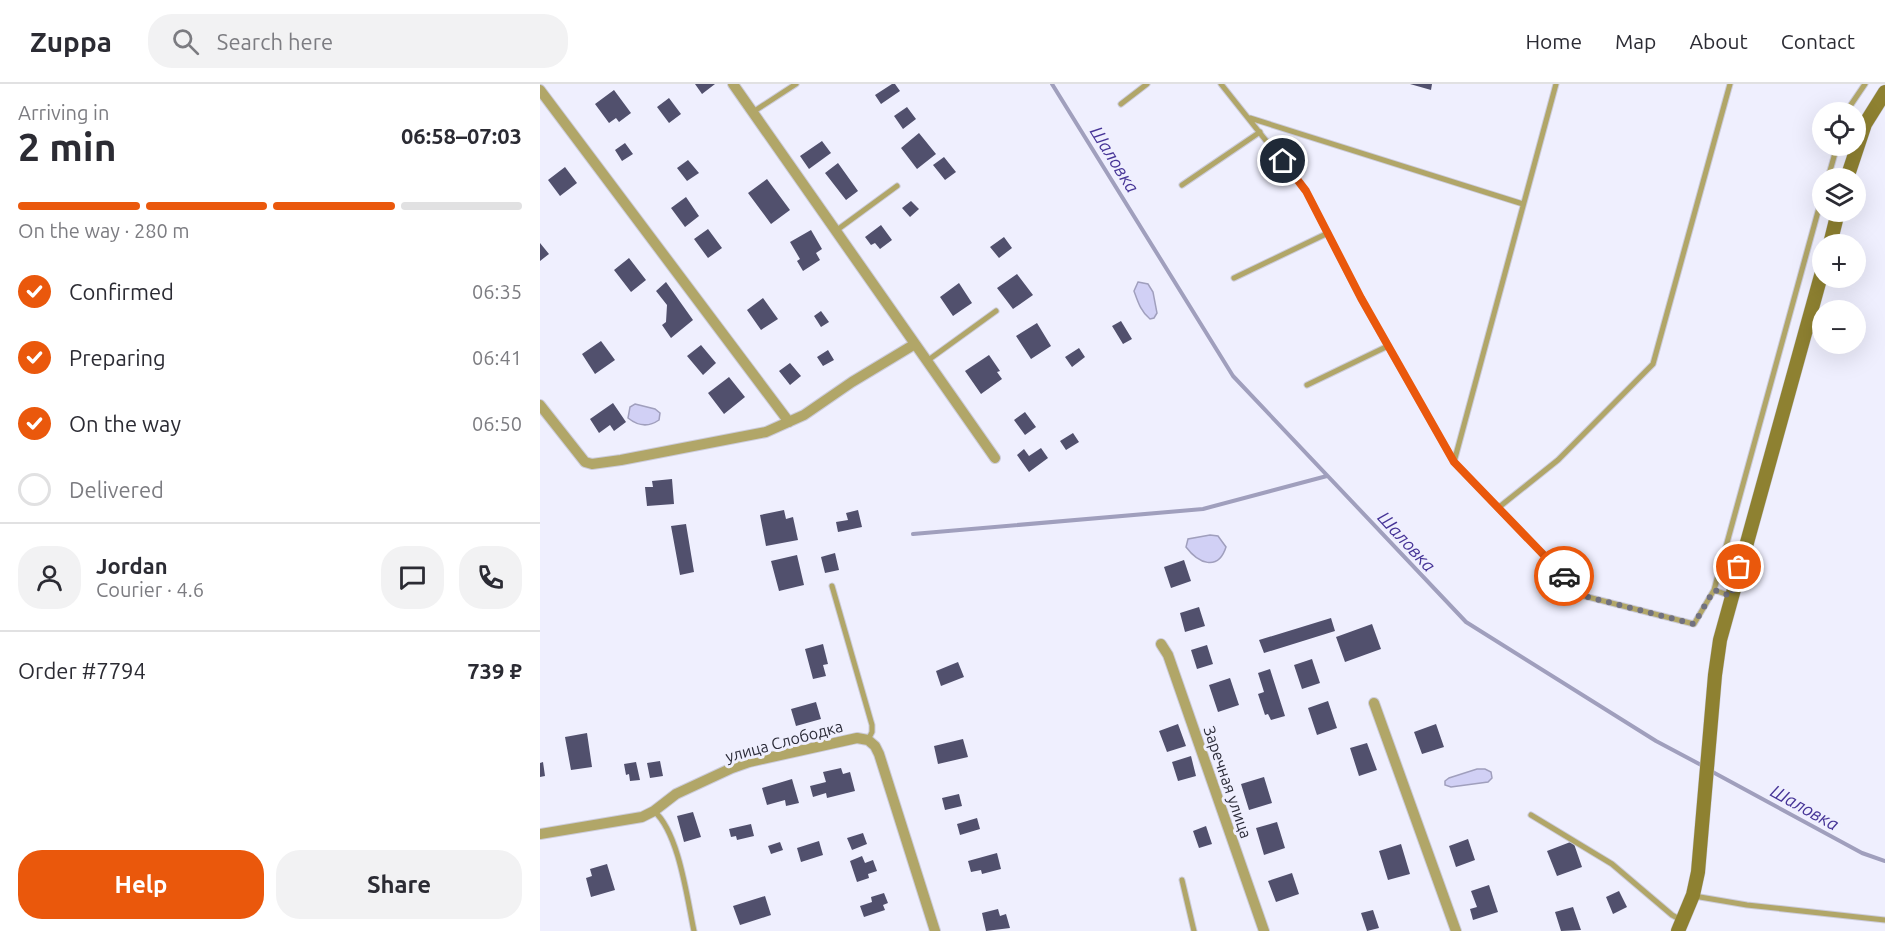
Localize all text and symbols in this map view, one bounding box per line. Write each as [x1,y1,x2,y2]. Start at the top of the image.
search box [148,14,568,68]
icon: search [169,25,202,58]
text: Zuppa [30,26,112,57]
text: Search here [217,29,333,54]
text: Home [1525,29,1582,53]
text: Map [1615,29,1656,53]
text: About [1689,29,1748,53]
text: Contact [1781,29,1855,53]
text: Arriving in [18,101,109,124]
map controls [1812,102,1866,354]
button: locate [1812,102,1866,156]
water label: Шаловка [1087,122,1143,196]
text: 06:58–07:03 [401,123,522,148]
text: 2 min [18,125,117,168]
pin [1257,135,1308,186]
icon: home [1266,144,1299,177]
button: layers [1812,168,1866,222]
text: On the way · 280 m [18,219,190,242]
button: + [1812,234,1866,288]
icon: check [18,275,51,308]
text: Confirmed [69,279,174,304]
text: 06:35 [472,280,522,303]
button: − [1812,300,1866,354]
icon: check [18,341,51,374]
text: Preparing [69,345,166,370]
text: 06:41 [472,346,522,369]
icon: check [18,407,51,440]
text: On the way [69,411,181,436]
text: 06:50 [472,412,522,435]
text: Delivered [69,477,164,502]
water label: Шаловка [1374,507,1440,575]
pin [1713,541,1764,592]
button: person [18,546,81,609]
button: chat [381,546,444,609]
button: phone [459,546,522,609]
courier [1534,546,1594,606]
icon: bag [1722,550,1755,583]
text: Jordan [96,553,168,578]
icon: car [1548,560,1581,593]
text: Courier · 4.6 [96,578,204,601]
text: Order #7794 [18,658,146,683]
text: 739 ₽ [467,658,522,683]
street label: улица Слободка [723,717,845,765]
street label: Заречная улица [1200,724,1256,840]
water label: Шаловка [1768,780,1843,834]
button: Help [18,850,264,919]
button: Share [276,850,522,919]

